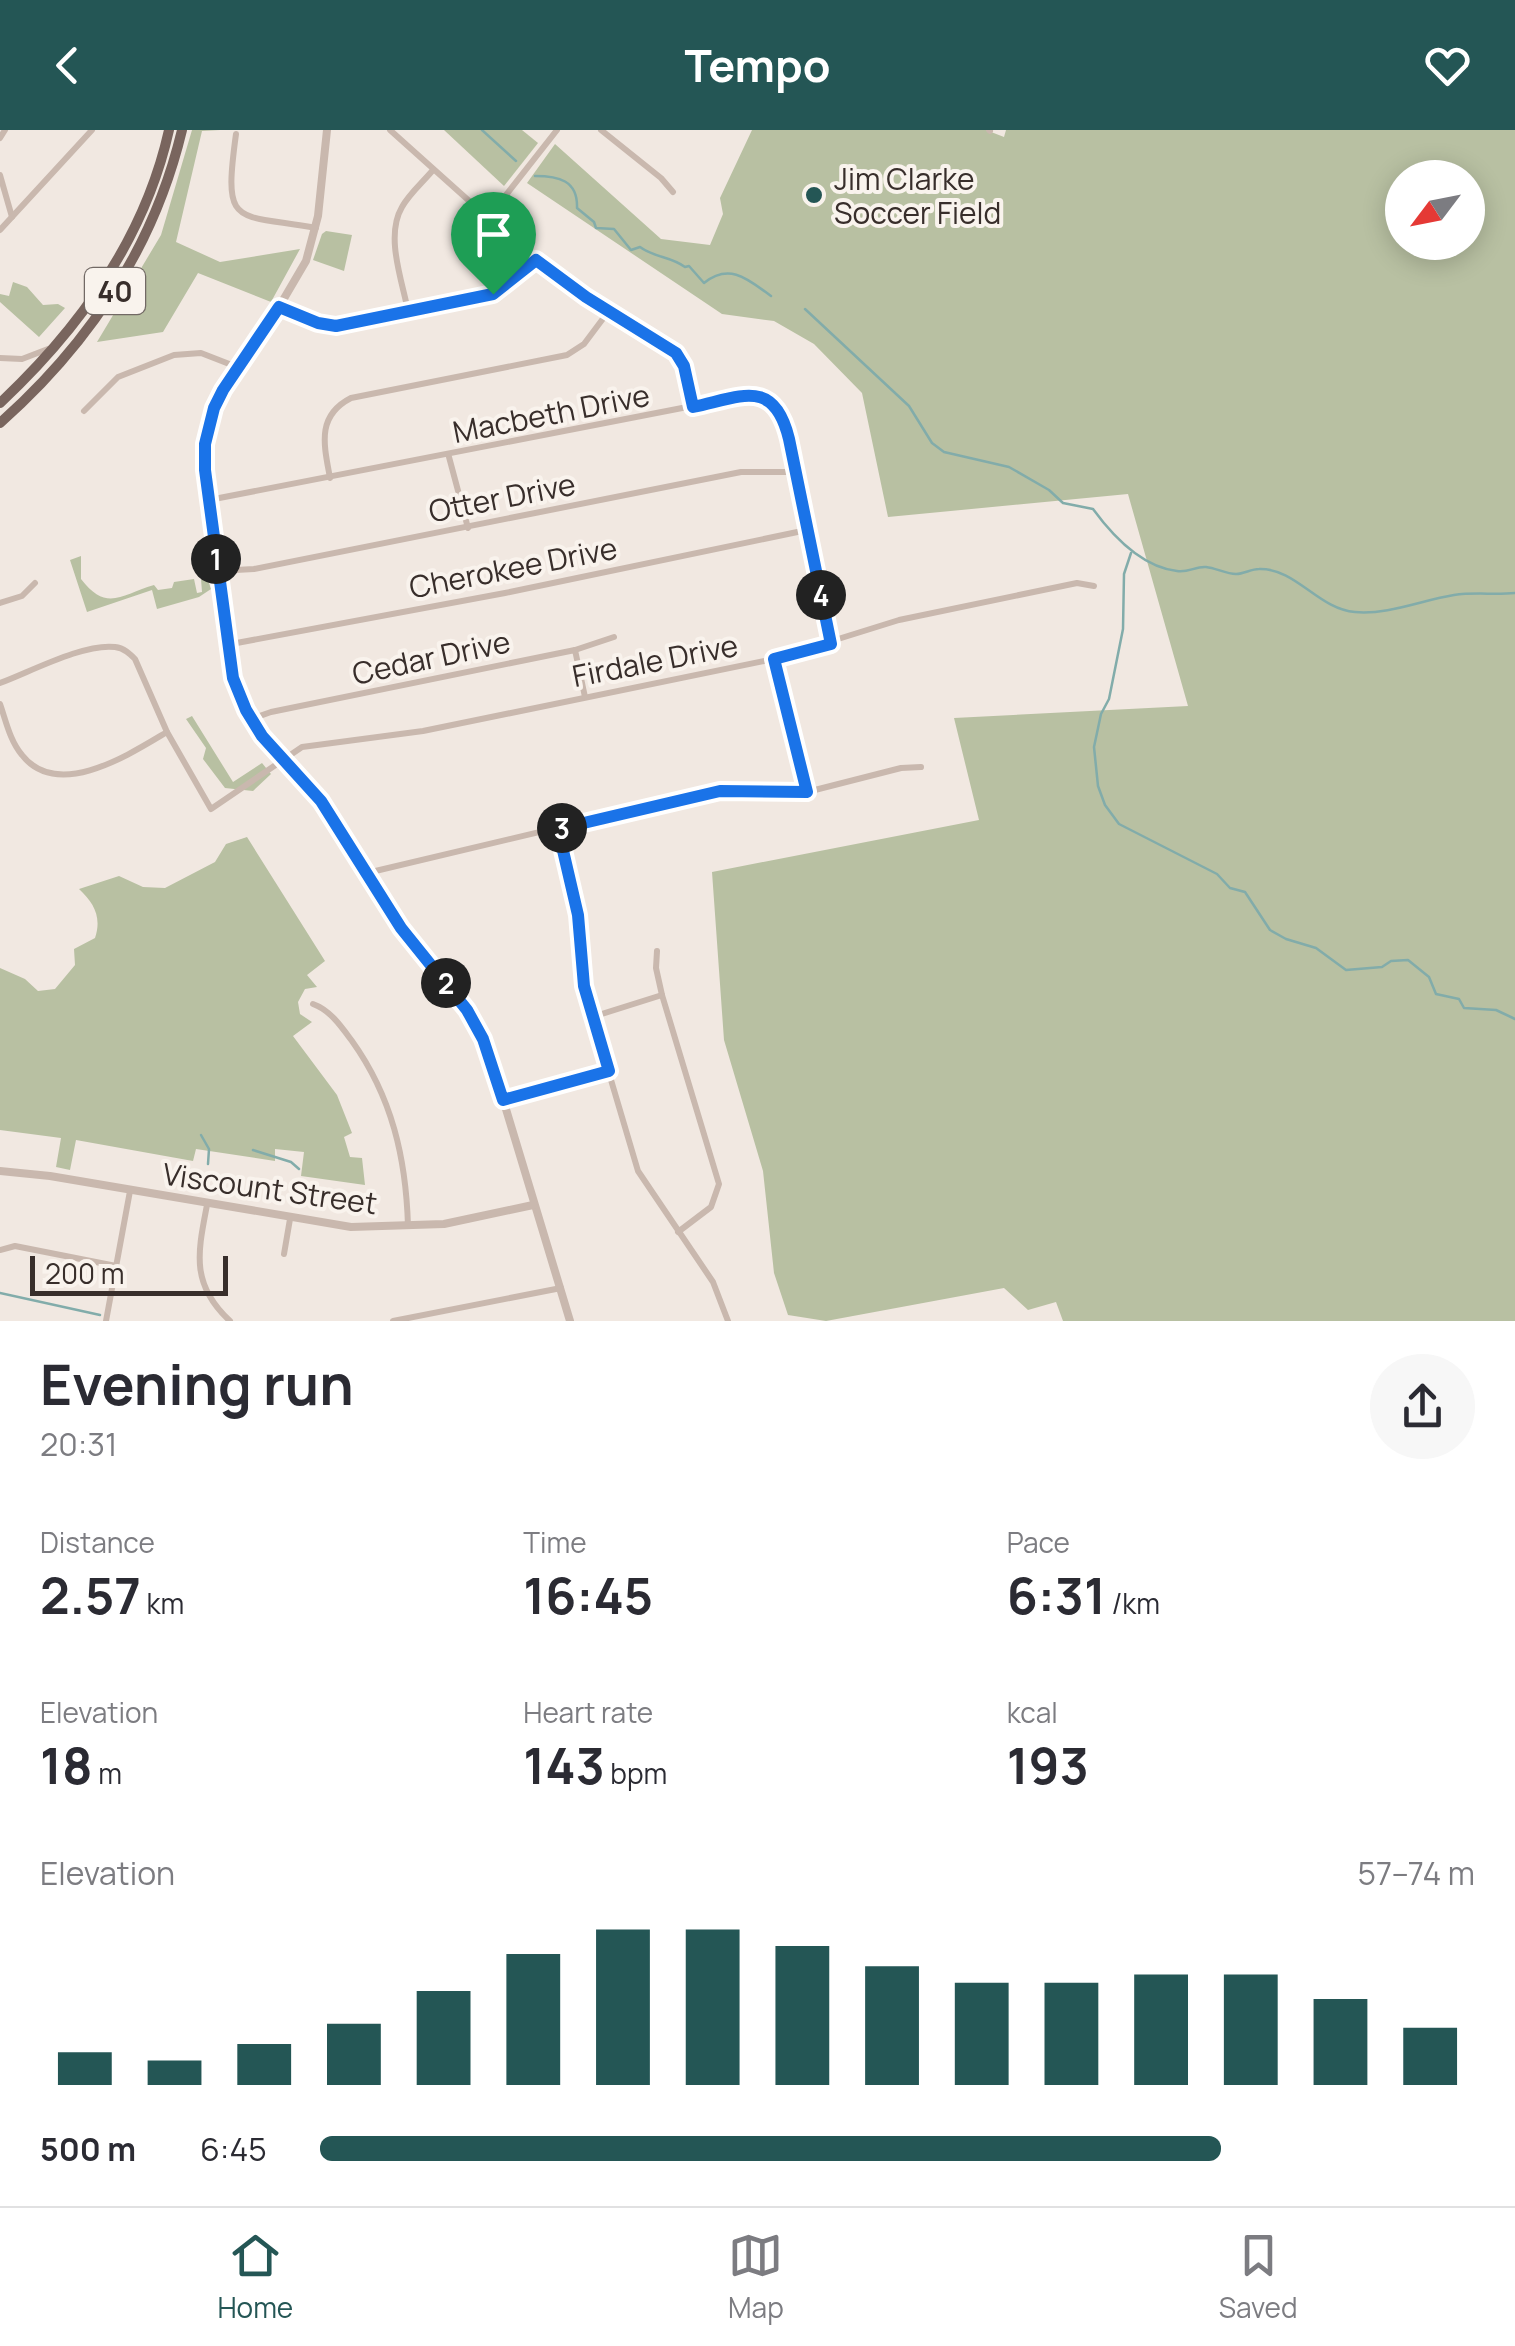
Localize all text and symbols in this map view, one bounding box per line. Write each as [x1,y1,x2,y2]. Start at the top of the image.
text: Tempo [684,34,831,96]
icon: back [40,38,95,93]
icon: heart [1420,38,1475,93]
place label: Jim Clarke Soccer Field [834,158,1001,233]
north arrow [1385,160,1485,260]
map controls [1385,160,1485,260]
marker: Jim Clarke Soccer Field [803,184,825,206]
pin [451,192,536,295]
icon: arrive [466,207,521,262]
road number: 40 [85,268,145,314]
street label: Macbeth Drive [449,374,653,452]
street label: Otter Drive [425,463,579,531]
street label: Cherokee Drive [406,527,620,607]
pin: 1 [191,534,241,584]
text: 1 [210,540,222,578]
pin: 4 [796,570,846,620]
text: 4 [812,576,830,614]
street label: Cedar Drive [348,620,514,694]
street label: Firdale Drive [569,624,741,696]
pin: 3 [537,803,587,853]
text: 3 [554,809,570,847]
pin: 2 [421,958,471,1008]
text: 2 [438,964,454,1002]
street label: Viscount Street [160,1153,380,1223]
scale bar [30,1251,228,1296]
text: 200 m [45,1254,124,1292]
text: Evening run [40,1346,354,1422]
button: share [1370,1354,1475,1459]
text: 20:31 [40,1422,118,1466]
text: Distance [40,1523,155,1561]
text: Time [523,1523,587,1561]
text: Pace [1007,1523,1070,1561]
text: 2.57 [40,1561,141,1629]
text: 16:45 [523,1561,653,1629]
text: 6:31 [1007,1561,1106,1629]
text: km [141,1584,184,1622]
text: /km [1106,1584,1160,1622]
text: Elevation [40,1693,158,1731]
text: Heart rate [523,1693,653,1731]
text: kcal [1007,1693,1058,1731]
text: 18 [40,1731,93,1799]
text: 143 [523,1731,605,1799]
text: 193 [1007,1731,1089,1799]
text: m [93,1754,122,1792]
text: bpm [605,1754,667,1792]
text: Elevation [40,1851,175,1895]
text: 57–74 m [1357,1851,1475,1895]
text: 500 m [40,2127,136,2171]
text: 6:45 [200,2127,267,2171]
tab: Home [217,2228,293,2326]
tab: Map [728,2228,784,2326]
tab: Saved [1219,2228,1298,2326]

